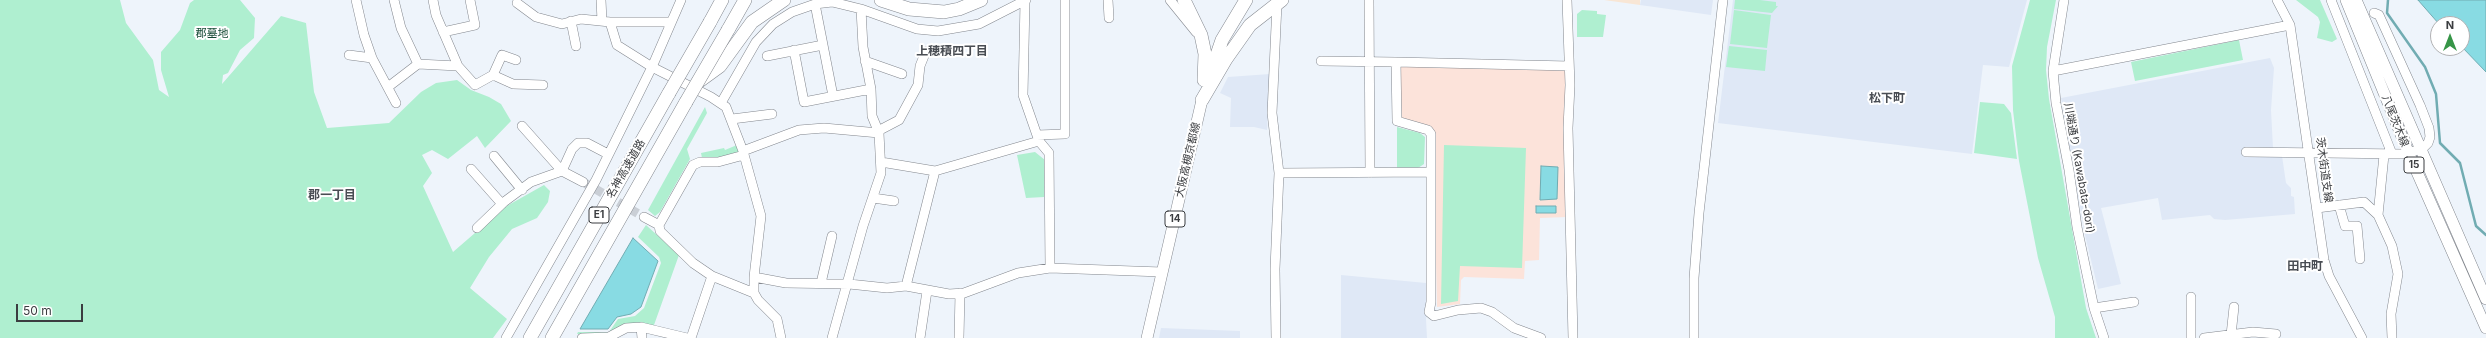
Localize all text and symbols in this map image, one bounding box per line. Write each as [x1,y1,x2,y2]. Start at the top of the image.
north arrow [2430,16,2470,56]
text: N [2446,18,2454,32]
park label: 郡墓地 [196,27,228,41]
district label: 上穂積四丁目 [916,44,988,58]
district label: 松下町 [1869,91,1905,105]
street label: 八尾茨木線 [2379,93,2411,149]
street label: 川端通り (Kawabata-dori) [2061,102,2097,234]
street label: 大阪高槻京都線 [1173,121,1203,199]
street label: 茨木街道支線 [2313,136,2335,204]
street label: 名神高速道路 [604,137,648,201]
road number: 15 [2404,157,2424,173]
district label: 郡一丁目 [308,188,356,202]
road number: E1 [589,207,609,223]
road number: 14 [1165,211,1185,227]
district label: 田中町 [2287,259,2323,273]
scale bar [18,296,85,322]
text: 50 m [23,303,52,318]

